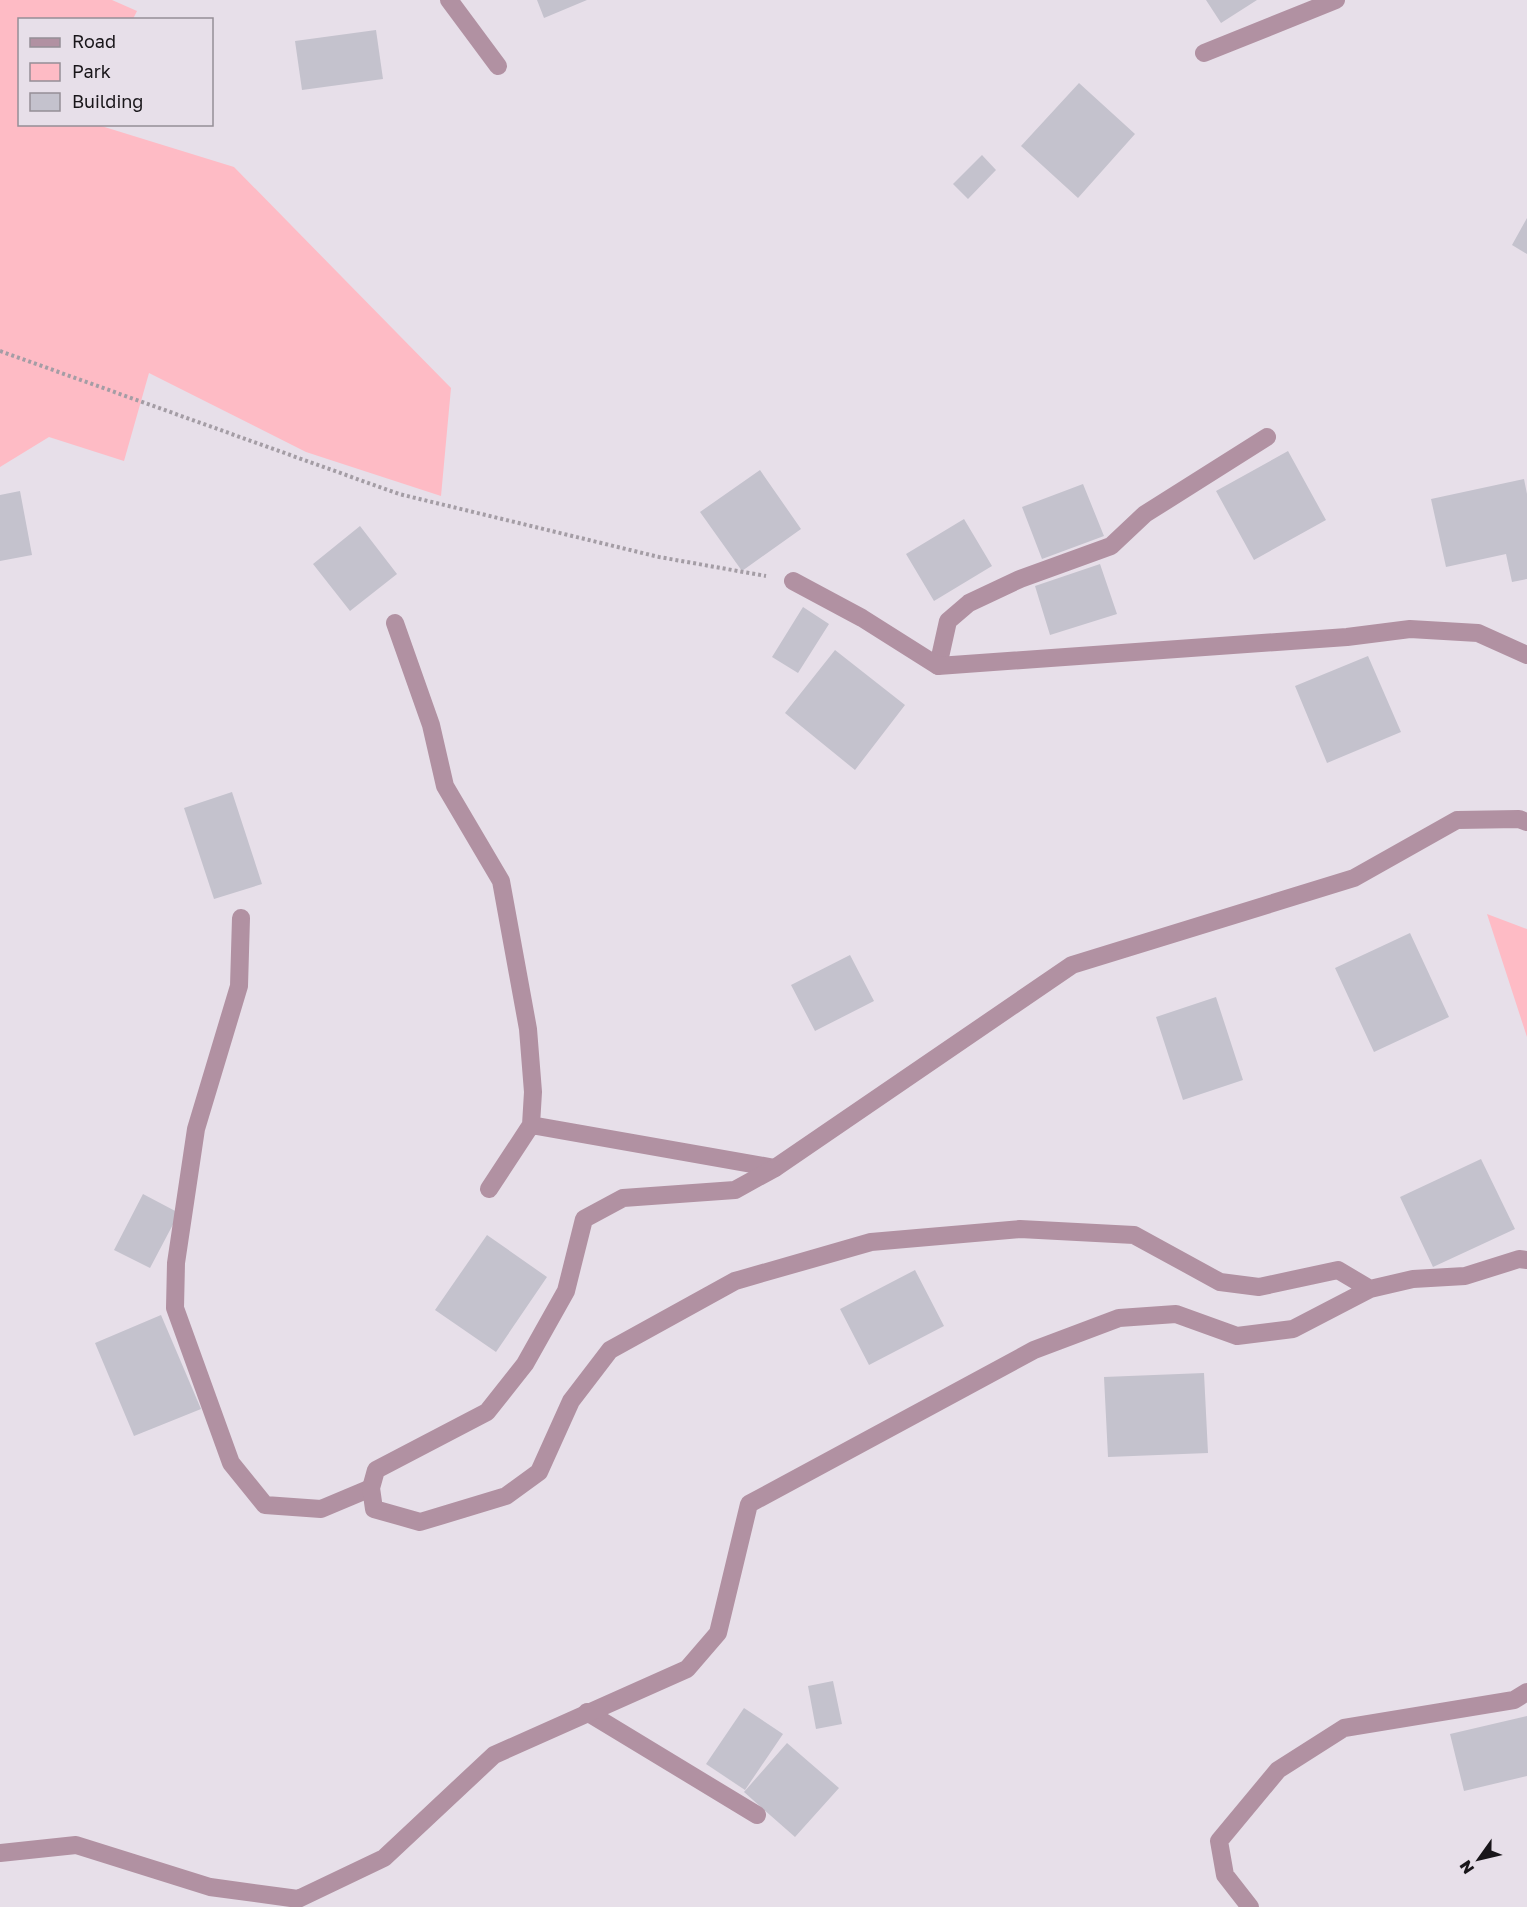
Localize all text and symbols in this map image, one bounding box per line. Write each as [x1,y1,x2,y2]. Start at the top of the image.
legend [18,18,213,126]
text: Road [72,30,116,52]
text: Park [72,60,111,82]
text: Building [72,90,143,112]
north arrow [1449,1829,1509,1889]
text: N [1455,1857,1478,1878]

